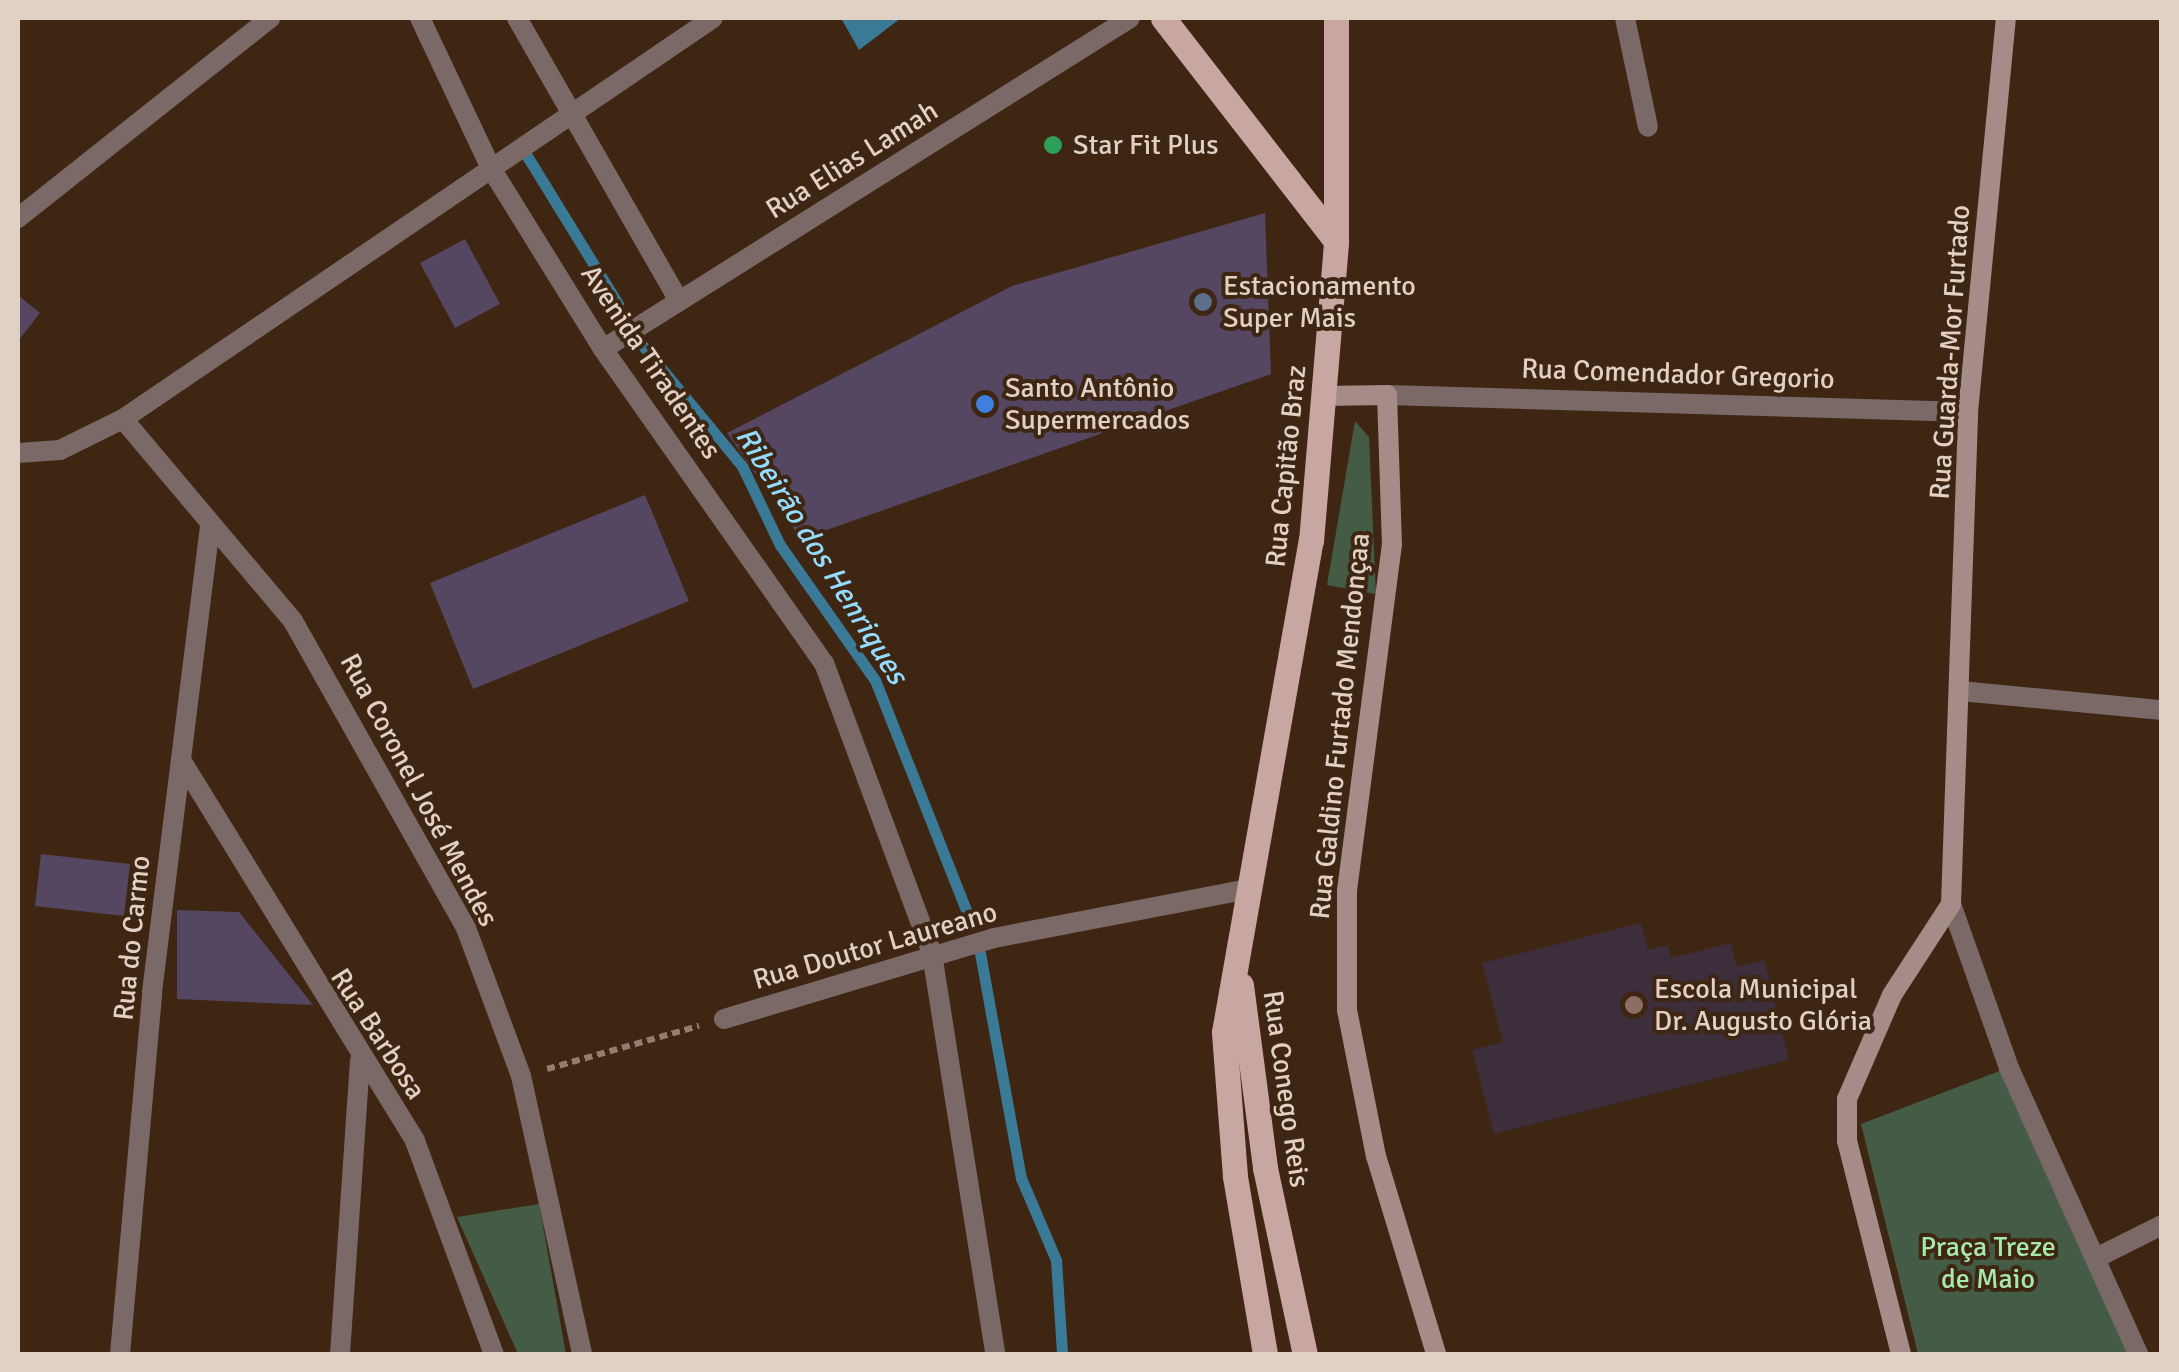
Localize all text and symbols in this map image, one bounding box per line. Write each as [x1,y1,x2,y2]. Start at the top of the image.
street label: Rua Elias Lamah [760,94,944,226]
place label: Star Fit Plus [1073,128,1218,162]
marker: Star Fit Plus [1042,134,1064,156]
street label: Rua Guarda-Mor Furtado [1923,204,1977,500]
street label: Avenida Tiradentes [574,259,728,465]
place label: Estacionamento Super Mais [1223,269,1416,335]
marker: Estacionamento Super Mais [1192,291,1214,313]
street label: Rua Comendador Gregorio [1521,352,1835,396]
street label: Rua Capitão Braz [1259,363,1313,569]
place label: Santo Antônio Supermercados [1005,371,1190,437]
marker: Santo Antônio Supermercados [974,393,996,415]
water label: Ribeirão dos Henriques [727,421,915,691]
street label: Rua Galdino Furtado Mendonçaa [1303,531,1377,921]
street label: Rua Coronel José Mendes [333,648,505,932]
street label: Rua do Carmo [107,854,157,1022]
street label: Rua Doutor Laureano [749,895,1001,997]
street label: Rua Barbosa [323,962,433,1106]
place label: Escola Municipal Dr. Augusto Glória [1654,972,1872,1038]
street label: Rua Conego Reis [1256,989,1316,1189]
marker: Escola Municipal Dr. Augusto Glória [1623,994,1645,1016]
park label: Praça Treze de Maio [1920,1230,2056,1296]

